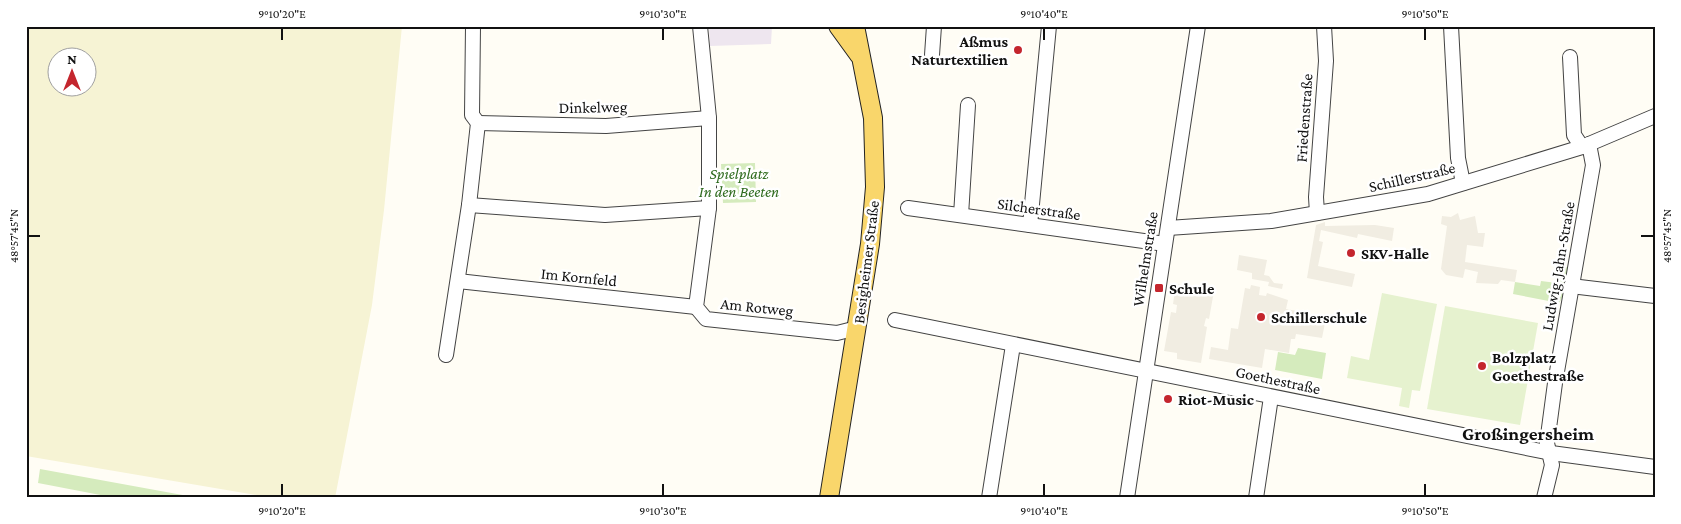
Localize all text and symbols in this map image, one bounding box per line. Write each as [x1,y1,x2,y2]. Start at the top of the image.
text: 9°10'20"E [258,7,306,21]
text: 9°10'30"E [639,7,687,21]
text: 9°10'40"E [1020,7,1068,21]
text: 9°10'50"E [1401,7,1449,21]
place label: Aßmus Naturtextilien [911,33,1008,68]
marker: Aßmus Naturtextilien [1012,44,1024,56]
north arrow [48,48,98,98]
text: N [67,51,77,67]
street label: Friedenstraße [1292,73,1316,163]
street label: Dinkelweg [559,98,628,117]
street label: Schillerstraße [1367,159,1457,195]
park label: Spielplatz In den Beeten [699,165,779,200]
street label: Silcherstraße [996,195,1082,223]
street label: Besigheimer Straße [850,199,883,325]
street label: Ludwig-Jahn-Straße [1538,200,1579,332]
text: 48°57'45"N [7,209,21,263]
text: 48°57'45"N [1660,209,1674,263]
street label: Wilhelmstraße [1129,210,1161,308]
place label: SKV-Halle [1361,245,1430,262]
marker: SKV-Halle [1345,247,1357,259]
street label: Im Kornfeld [540,265,618,289]
place label: Schule [1169,280,1215,297]
marker: Schule [1153,282,1165,294]
street label: Am Rotweg [720,295,795,320]
place label: Schillerschule [1271,309,1367,326]
marker: Schillerschule [1255,311,1267,323]
place label: Bolzplatz Goethestraße [1492,349,1584,384]
marker: Bolzplatz Goethestraße [1476,360,1488,372]
street label: Goethestraße [1234,363,1322,397]
place label: Riot-Music [1178,391,1254,408]
marker: Riot-Music [1162,393,1174,405]
district label: Großingersheim [1462,423,1594,444]
text: 9°10'20"E [258,504,306,518]
text: 9°10'30"E [639,504,687,518]
text: 9°10'40"E [1020,504,1068,518]
text: 9°10'50"E [1401,504,1449,518]

